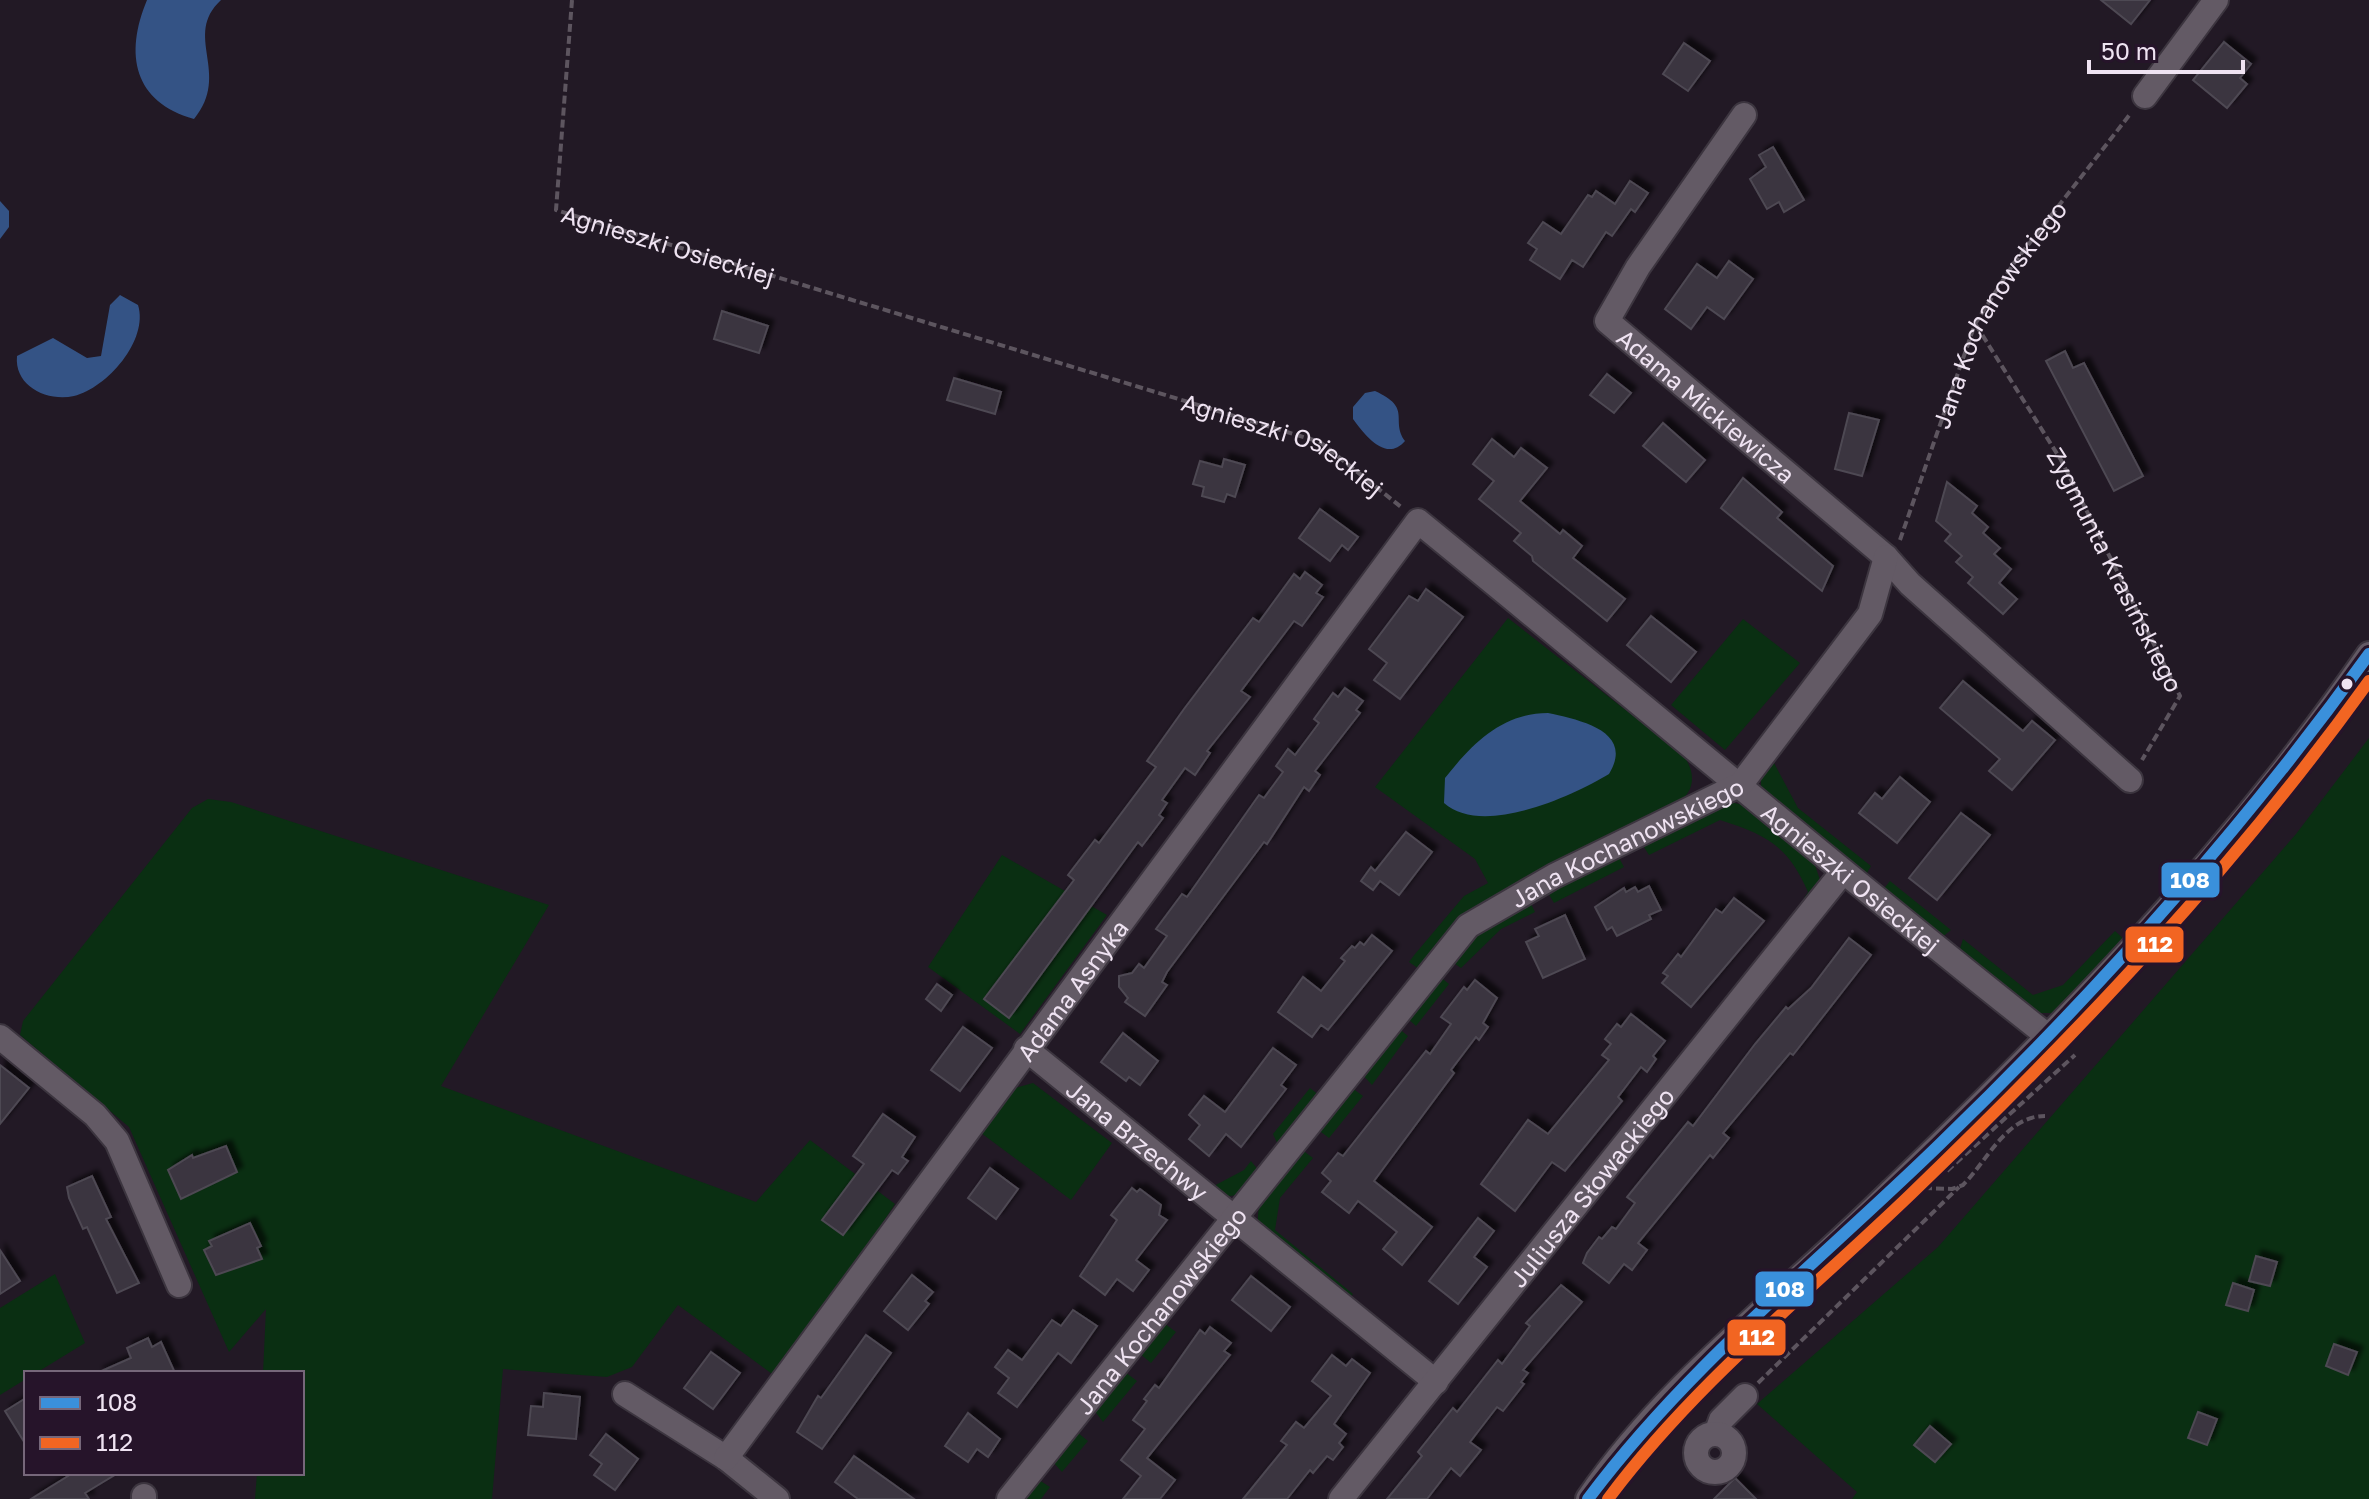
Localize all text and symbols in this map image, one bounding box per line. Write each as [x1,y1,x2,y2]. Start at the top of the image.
scale bar [2089,24,2243,74]
text: 50 m [2101,36,2157,65]
street label: Jana Kochanowskiego [1925,194,2072,432]
street label: Agnieszki Osieckiej [558,198,778,290]
street label: Adama Mickiewicza [1612,322,1801,489]
street label: Agnieszki Osieckiej [1178,386,1389,502]
street label: Zygmunta Krasińskiego [2042,442,2190,696]
unlabelled marker [2339,676,2355,692]
street label: Jana Kochanowskiego [1505,771,1748,913]
street label: Agnieszki Osieckiej [1756,797,1946,959]
line badge: 108 [2160,861,2221,899]
text: 108 [2170,866,2210,893]
street label: Adama Asnyka [1010,914,1133,1066]
line badge: 112 [2124,925,2185,964]
text: 112 [2137,930,2173,957]
street label: Jana Brzechwy [1061,1074,1214,1206]
street label: Juliusza Słowackiego [1502,1081,1680,1292]
street label: Jana Kochanowskiego [1069,1201,1252,1420]
line badge: 108 [1754,1270,1815,1308]
text: 108 [1765,1275,1805,1302]
line badge: 112 [1726,1318,1787,1357]
text: 112 [1739,1323,1775,1350]
legend [24,1371,304,1475]
text: 108 [96,1387,137,1416]
text: 112 [96,1427,133,1456]

